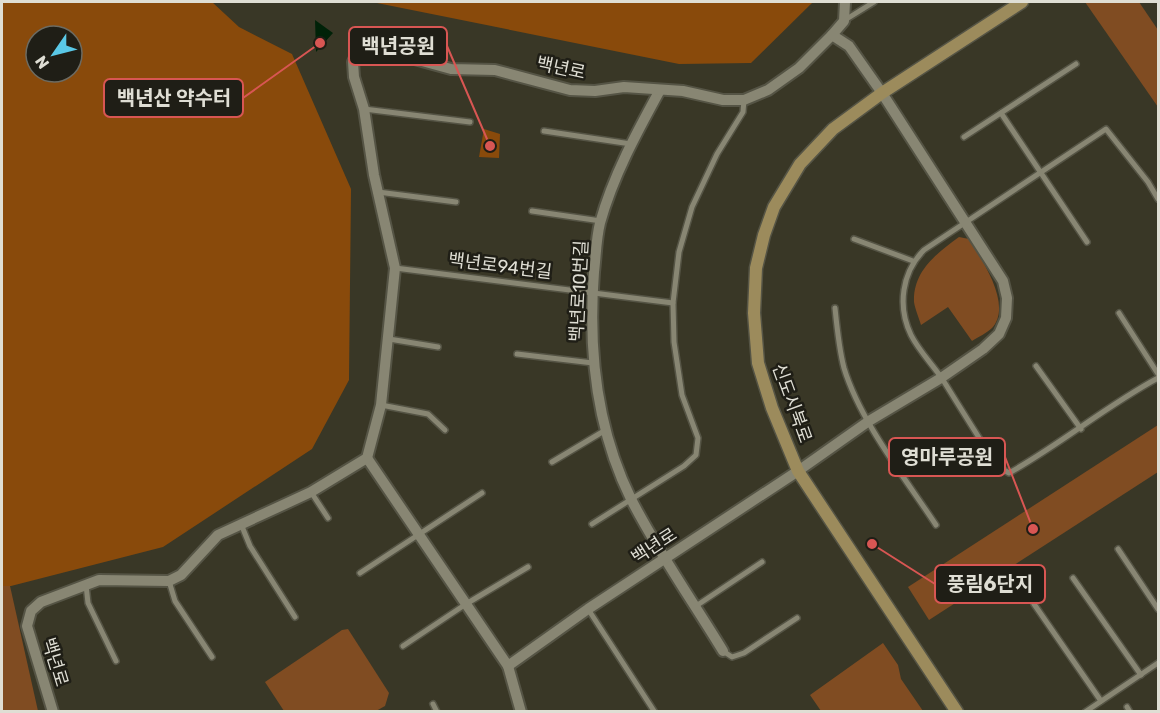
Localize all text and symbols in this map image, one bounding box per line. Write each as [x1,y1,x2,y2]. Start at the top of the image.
north arrow [24,24,84,84]
callout: 백년공원 [349,27,447,65]
text: 백년공원 [361,34,435,58]
text: N [31,52,53,72]
street label: 백년로 [534,52,588,84]
callout: 백년산 약수터 [104,79,243,117]
text: 백년산 약수터 [117,86,231,110]
street label: 백년로10번길 [565,240,593,342]
street label: 백년로94번길 [447,249,553,283]
street label: 신도시북로 [768,360,816,446]
callout: 영마루공원 [889,438,1005,476]
text: 영마루공원 [901,445,993,469]
street label: 백년로 [627,523,681,569]
callout: 풍림6단지 [935,565,1045,603]
text: 풍림6단지 [947,572,1033,596]
street label: 백년로 [37,635,73,689]

